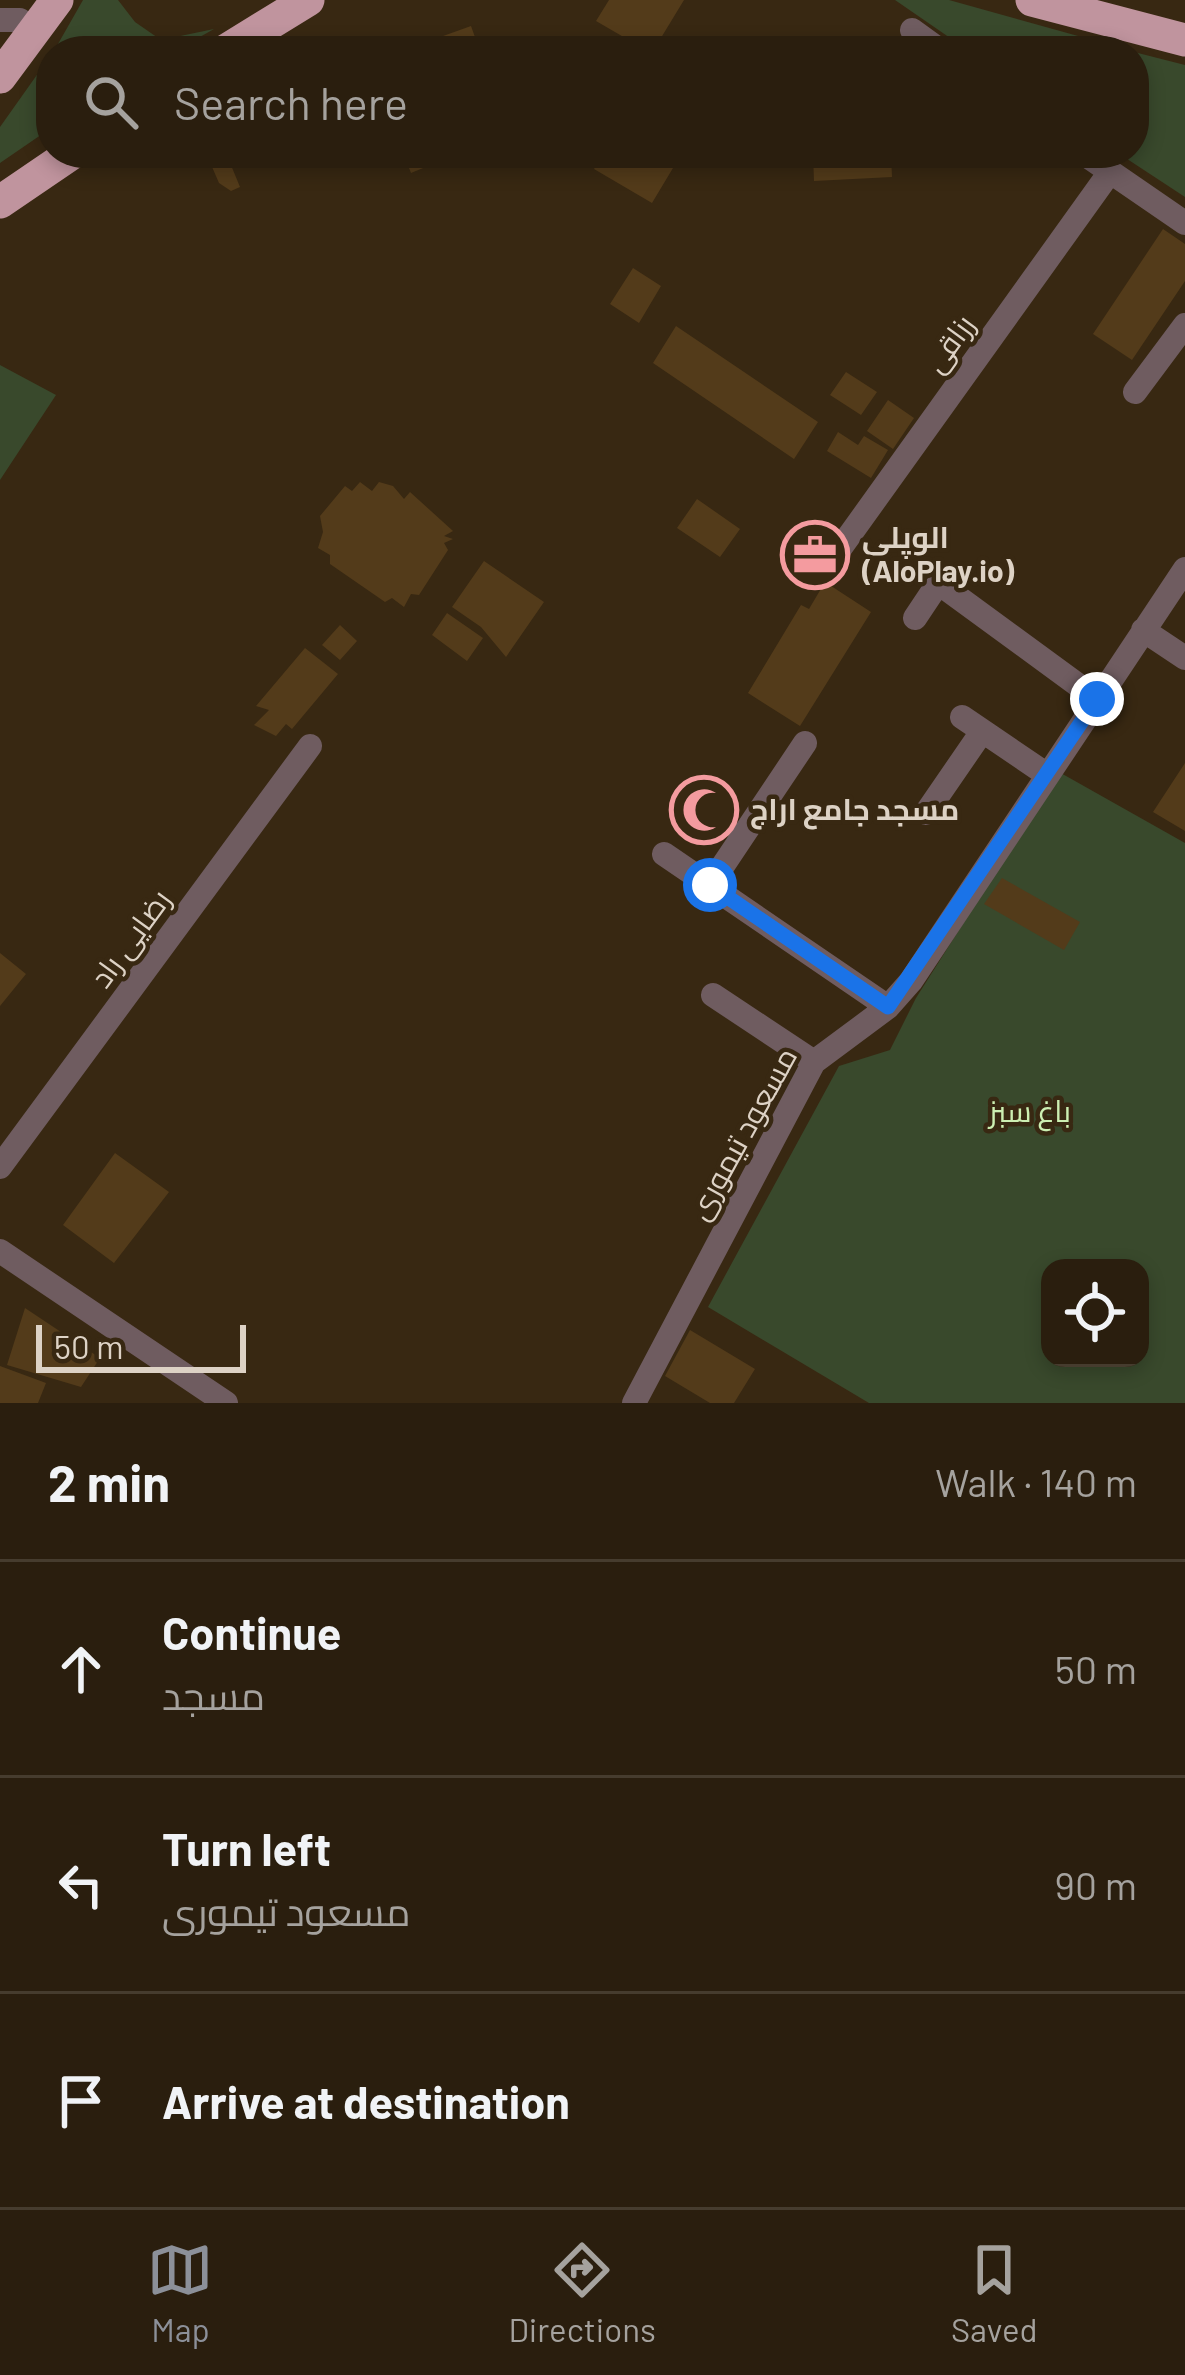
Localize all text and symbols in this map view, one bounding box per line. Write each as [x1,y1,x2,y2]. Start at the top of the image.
search box [36,36,1149,168]
icon: search [78,69,144,135]
text: Search here [174,75,408,129]
street label: رزاقی [915,307,983,380]
place label: الوپلی (AloPlay.io) [861,518,1015,588]
office icon: الوپلی (AloPlay.io) [780,520,850,590]
route end [1070,672,1124,726]
mosque icon: مسجد جامع اراج [669,775,739,845]
place label: مسجد جامع اراج [750,790,959,830]
route start [683,858,737,912]
street label: رضایی راد [82,882,179,995]
street label: مسعود تیموری [679,1041,804,1226]
park label: باغ سبز [987,1092,1071,1132]
map controls [1041,1259,1149,1367]
button: locate [1041,1259,1149,1367]
scale bar [36,1319,246,1372]
text: 50 m [54,1326,124,1366]
text: 2 min [48,1451,170,1512]
text: Walk · 140 m [935,1458,1137,1505]
text: Continue [162,1605,341,1659]
icon: ahead [48,1636,114,1702]
text: 50 m [1055,1645,1137,1692]
text: مسجد [162,1671,265,1718]
text: Turn left [162,1821,331,1875]
icon: left [48,1852,114,1918]
text: 90 m [1055,1861,1137,1908]
text: مسعود تیموری [162,1887,411,1934]
icon: arrive [48,2068,114,2134]
text: Arrive at destination [162,2074,570,2128]
tab: Map [147,2237,213,2349]
tab: Directions [508,2237,656,2349]
tab: Saved [951,2237,1038,2349]

